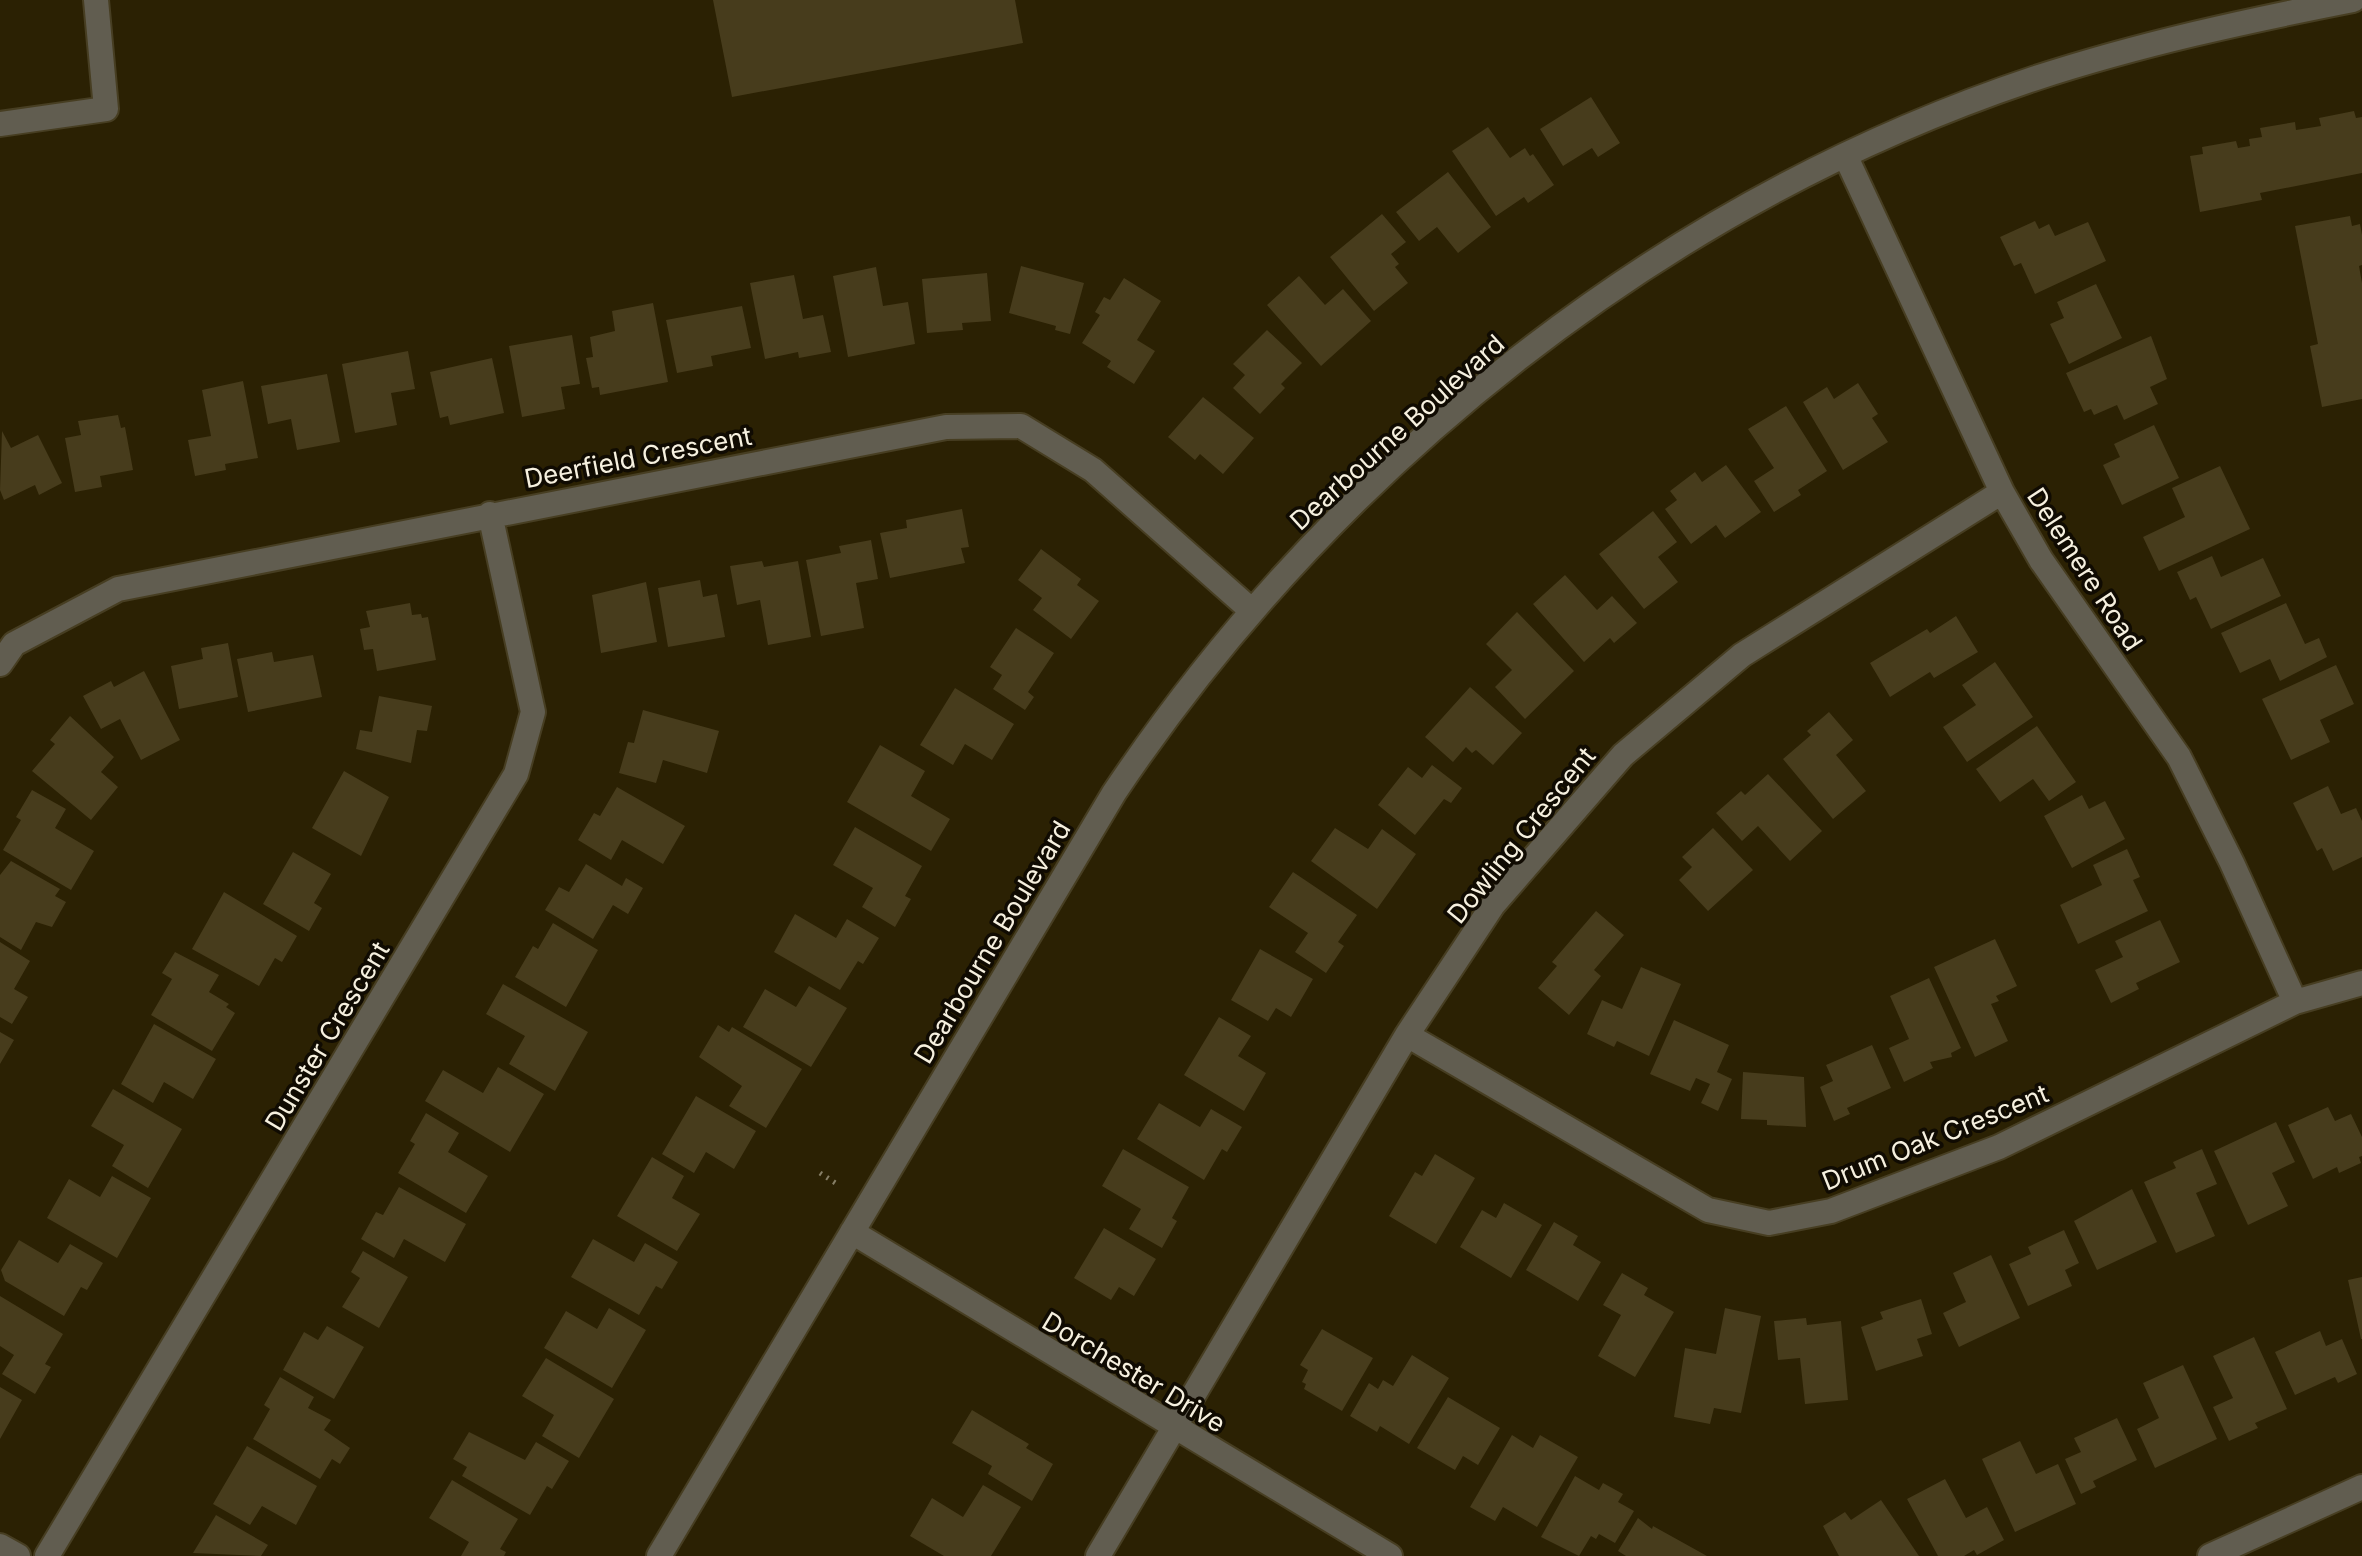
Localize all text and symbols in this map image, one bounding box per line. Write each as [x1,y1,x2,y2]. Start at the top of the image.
street label: Dearbourne Boulevard [1284,328,1510,536]
street label: Deerfield Crescent [522,420,754,494]
street label: Delemere Road [2021,482,2149,656]
street label: Dowling Crescent [1441,741,1601,929]
street label: Dearbourne Boulevard [907,815,1077,1069]
street label: Dunster Crescent [258,936,396,1136]
street label: Drum Oak Crescent [1817,1077,2053,1197]
street label: Dorchester Drive [1037,1305,1231,1439]

